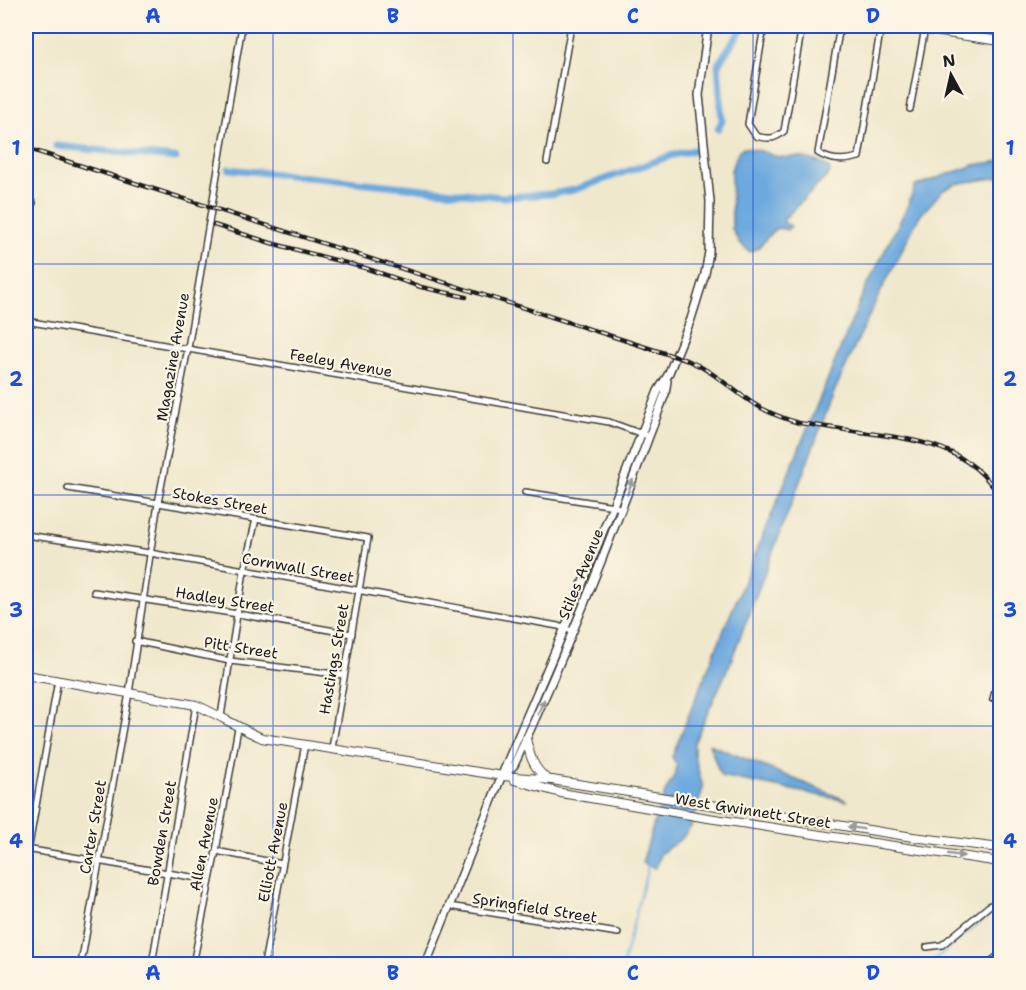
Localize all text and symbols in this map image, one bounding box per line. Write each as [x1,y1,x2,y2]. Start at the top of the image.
text: A [145,3,161,29]
text: B [387,3,399,29]
text: C [627,3,639,29]
text: D [866,3,880,29]
north arrow [921,45,981,105]
text: N [941,49,957,72]
text: 1 [11,135,21,161]
text: 1 [1005,135,1015,161]
street label: Magazine Avenue [152,291,194,423]
street label: Feeley Avenue [288,344,394,382]
text: 2 [9,366,23,392]
text: 2 [1003,366,1017,392]
one-way arrow [626,478,635,496]
street label: Stokes Street [171,483,269,519]
street label: Stiles Avenue [554,525,608,623]
street label: Cornwall Street [240,548,356,588]
street label: Hadley Street [174,582,276,618]
text: 3 [9,597,23,623]
text: 3 [1003,597,1017,623]
street label: Hastings Street [314,602,354,716]
street label: Pitt Street [203,632,279,664]
one-way arrow [536,698,545,715]
street label: Carter Street [75,778,111,876]
street label: Bowden Street [143,779,181,887]
street label: West Gwinnett Street [674,789,832,833]
street label: Allen Avenue [185,795,223,893]
street label: Elliott Avenue [253,800,293,904]
one-way arrow [846,824,865,833]
text: 4 [9,828,23,854]
text: 4 [1003,828,1017,854]
one-way arrow [947,851,966,860]
street label: Springfield Street [471,888,599,928]
text: A [145,960,161,986]
text: B [387,960,399,986]
text: C [627,960,639,986]
text: D [866,960,880,986]

